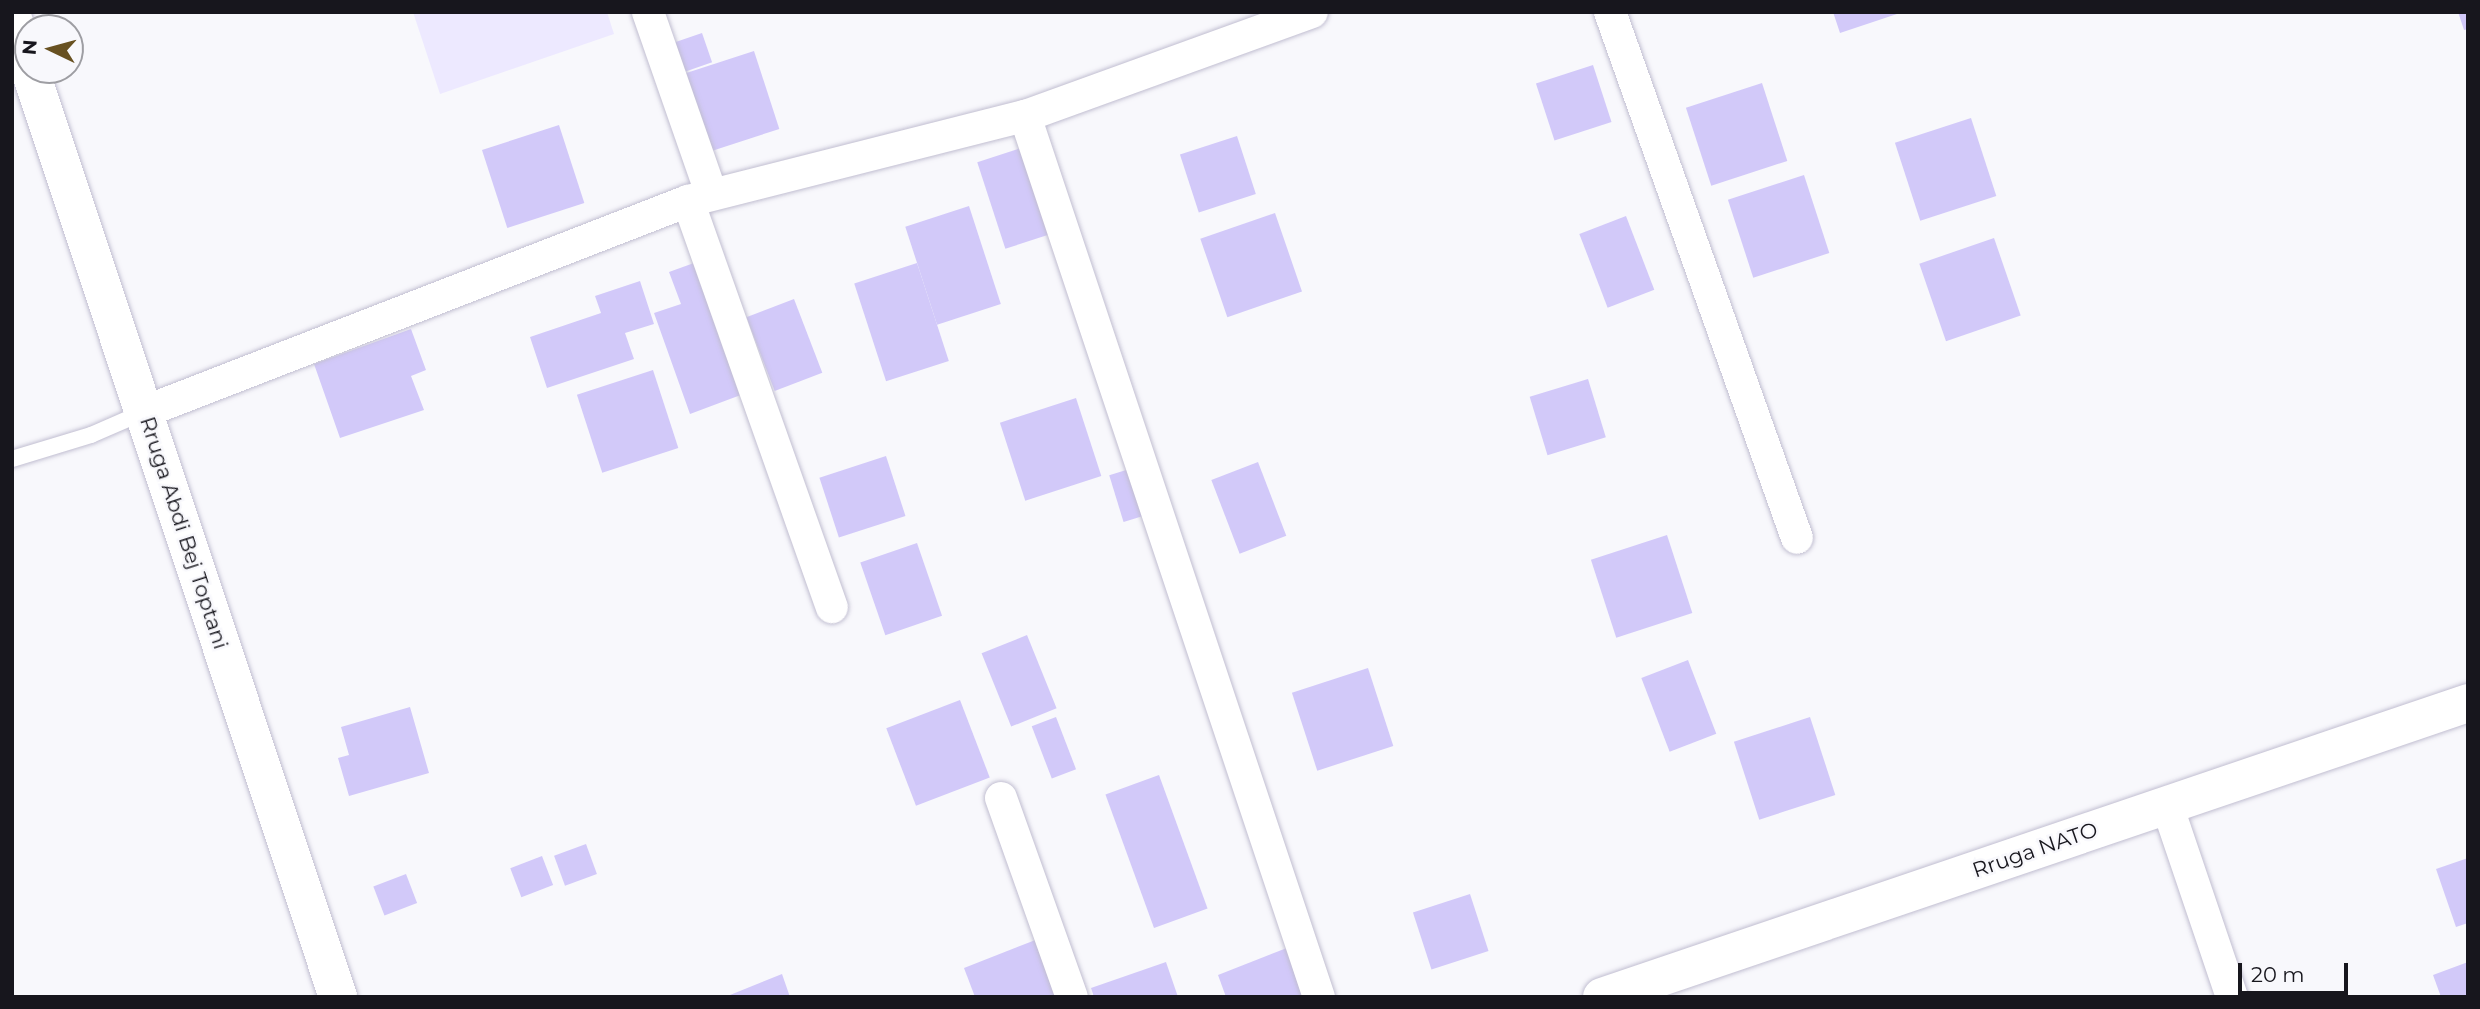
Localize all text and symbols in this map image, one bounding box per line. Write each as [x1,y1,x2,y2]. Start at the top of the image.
north arrow [14,14,84,84]
text: N [17,39,42,56]
street label: Rruga Abdi Bej Toptani [134,414,234,652]
street label: Rruga NATO [1969,817,2101,883]
scale bar [2242,950,2352,994]
text: 20 m [2251,962,2305,987]

